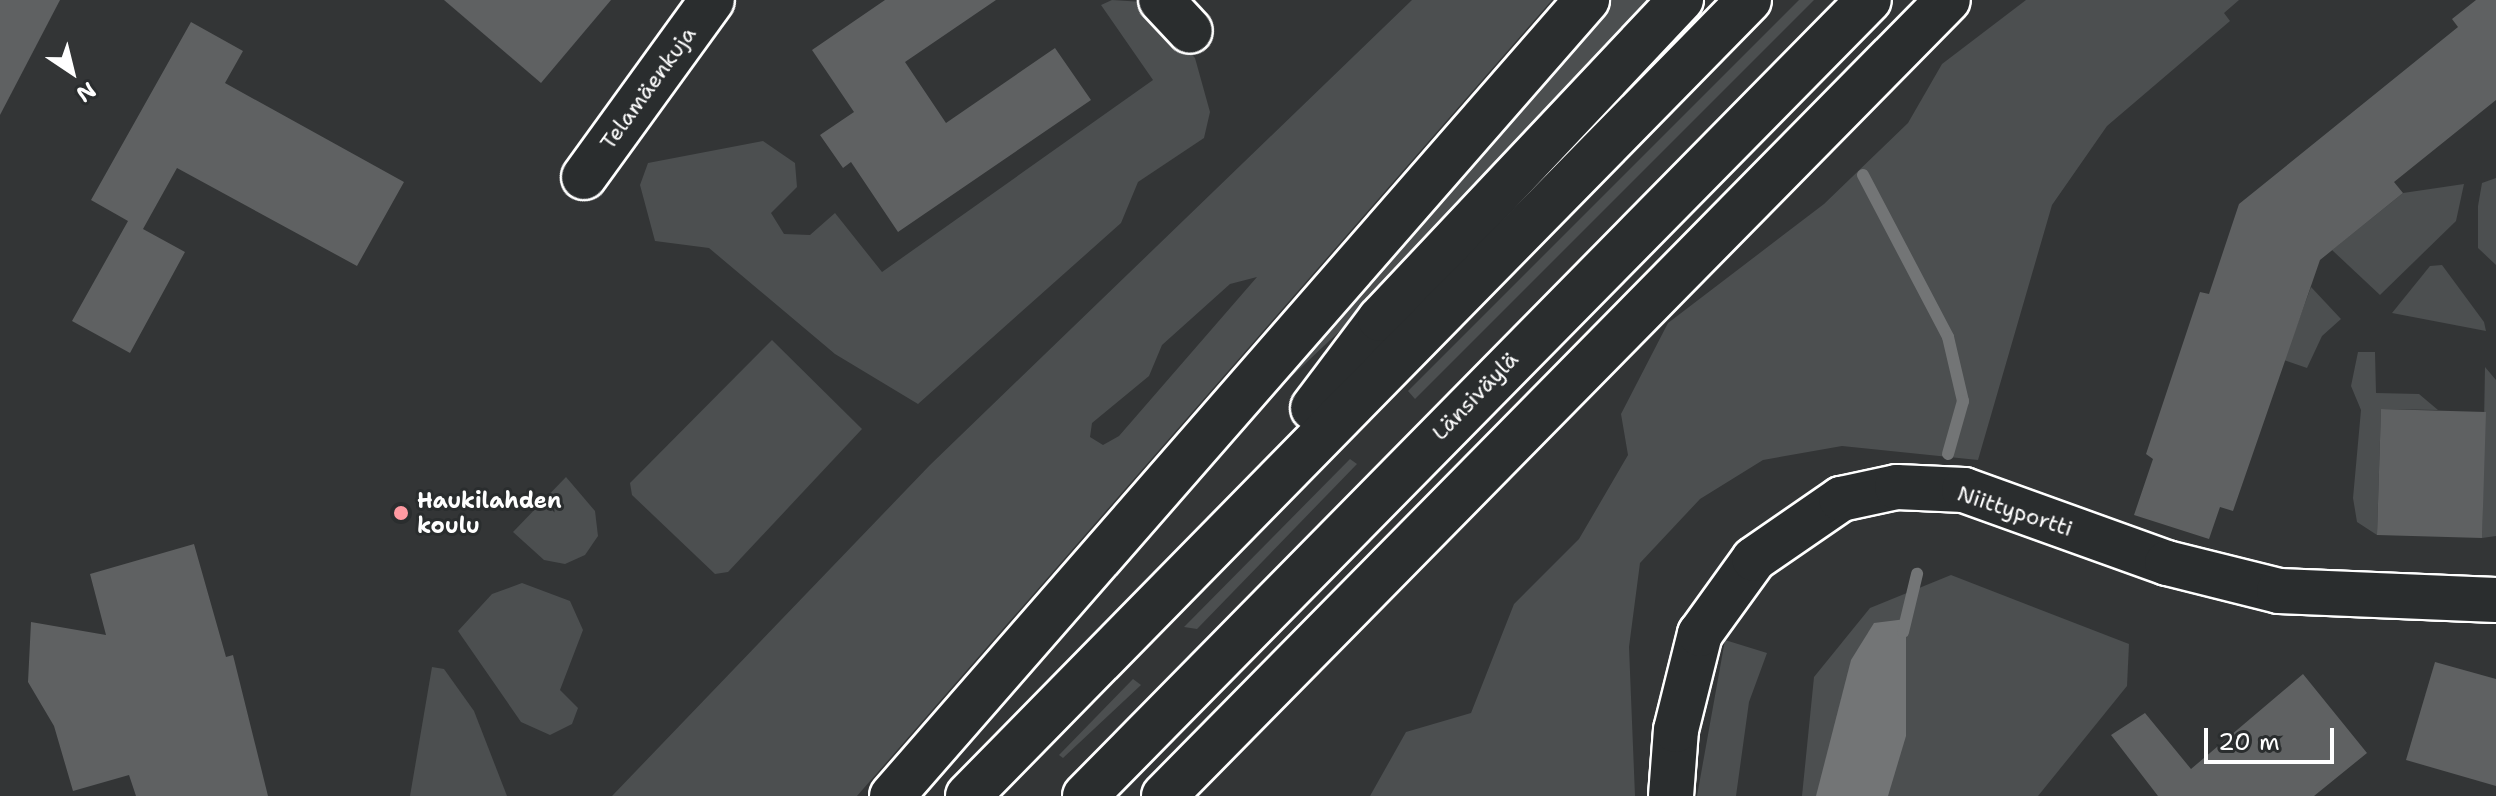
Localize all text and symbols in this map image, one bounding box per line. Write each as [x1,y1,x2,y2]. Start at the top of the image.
street label: Telamäenkuja [594,21,702,155]
north arrow [32,32,112,112]
text: N [71,75,102,109]
street label: Länsiväylä [1426,346,1524,446]
street label: Niittyportti [1954,480,2076,542]
place label: Haukilahden koulu [417,487,562,538]
marker: Haukilahden koulu [392,504,410,522]
scale bar [2208,712,2338,762]
text: 20 m [2218,726,2280,758]

